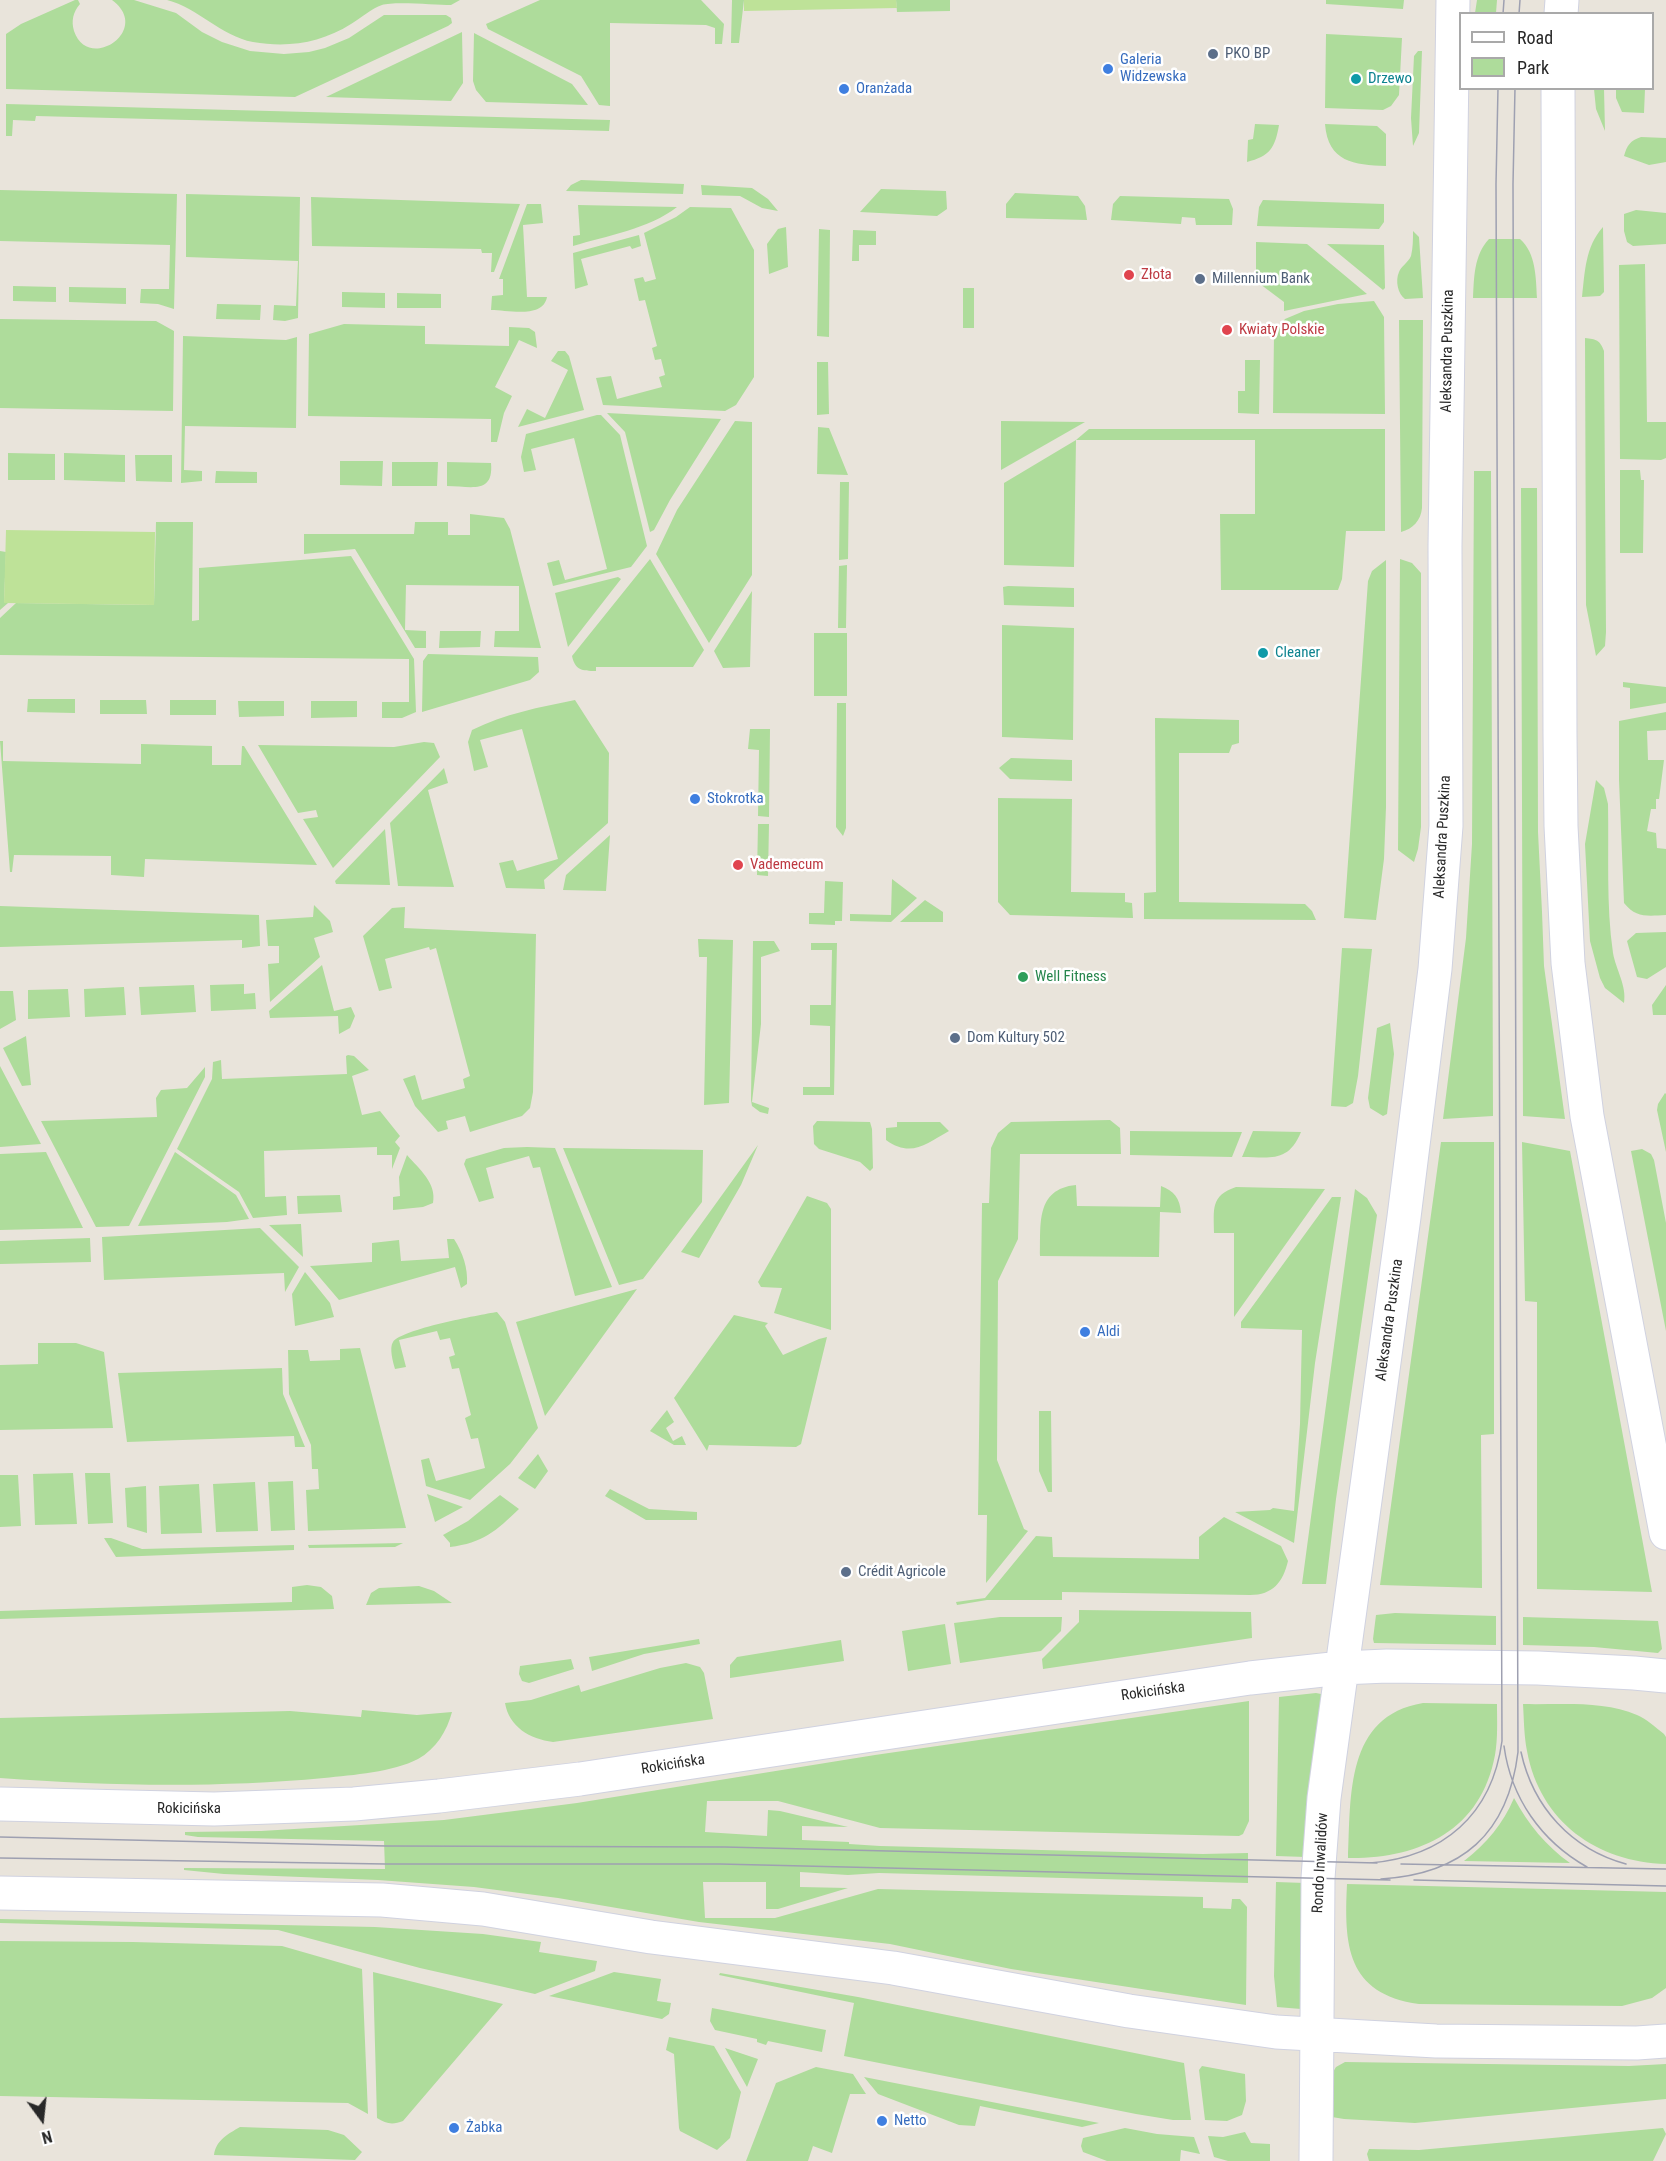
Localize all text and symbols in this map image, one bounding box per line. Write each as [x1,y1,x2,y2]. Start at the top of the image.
legend [1459,12,1654,90]
text: Road [1517,27,1553,48]
place label: PKO BP [1225,45,1270,63]
marker: PKO BP [1206,47,1220,61]
place label: Galeria Widzewska [1120,51,1186,86]
text: Park [1517,57,1549,78]
marker: Galeria Widzewska [1101,62,1115,76]
place label: Drzewo [1368,70,1412,88]
marker: Drzewo [1349,72,1363,86]
place label: Oranżada [856,80,912,98]
marker: Oranżada [837,82,851,96]
place label: Złota [1141,266,1172,284]
marker: Złota [1122,268,1136,282]
place label: Millennium Bank [1212,270,1310,288]
marker: Millennium Bank [1193,272,1207,286]
street label: Aleksandra Puszkina [1438,289,1458,413]
place label: Kwiaty Polskie [1239,321,1324,339]
marker: Kwiaty Polskie [1220,323,1234,337]
place label: Cleaner [1275,644,1320,662]
marker: Cleaner [1256,646,1270,660]
street label: Aleksandra Puszkina [1431,775,1455,899]
place label: Stokrotka [707,790,764,808]
marker: Stokrotka [688,792,702,806]
place label: Vademecum [750,856,824,874]
marker: Vademecum [731,858,745,872]
place label: Well Fitness [1035,968,1107,986]
marker: Well Fitness [1016,970,1030,984]
place label: Dom Kultury 502 [967,1029,1065,1047]
marker: Dom Kultury 502 [948,1031,962,1045]
street label: Aleksandra Puszkina [1373,1258,1407,1382]
place label: Aldi [1097,1323,1120,1341]
marker: Aldi [1078,1325,1092,1339]
place label: Crédit Agricole [858,1563,946,1581]
marker: Crédit Agricole [839,1565,853,1579]
street label: Rokicińska [1120,1679,1186,1705]
street label: Rokicińska [640,1751,706,1779]
street label: Rokicińska [157,1800,221,1818]
street label: Rondo Inwalidów [1309,1812,1333,1914]
north arrow [12,2089,72,2149]
place label: Netto [894,2112,927,2130]
marker: Netto [875,2114,889,2128]
place label: Żabka [466,2119,502,2137]
marker: Żabka [447,2121,461,2135]
text: N [40,2126,54,2147]

